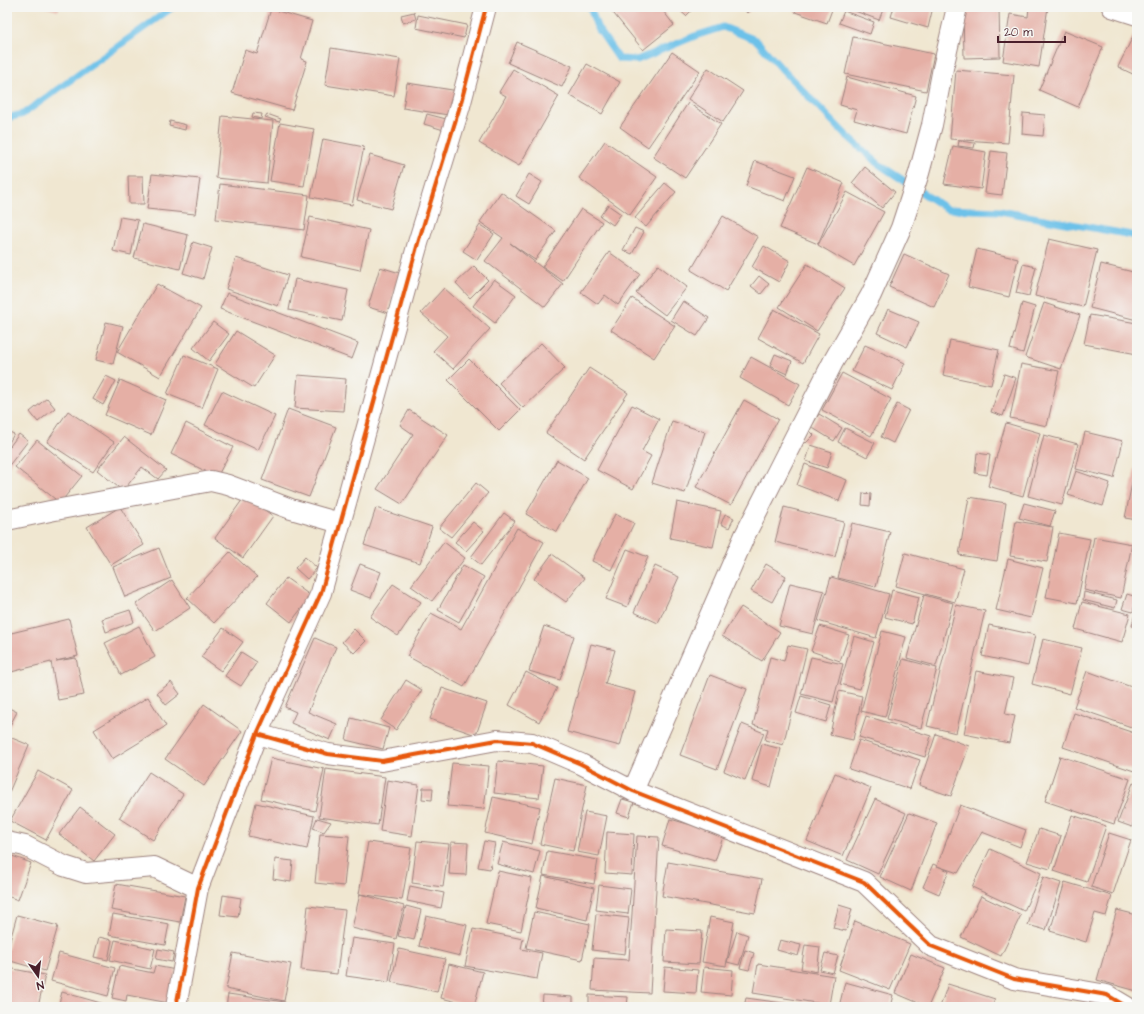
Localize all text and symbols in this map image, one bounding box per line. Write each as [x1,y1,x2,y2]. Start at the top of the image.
scale bar [998,18,1065,44]
text: 20 m [1004,24,1033,41]
north arrow [18,956,58,996]
text: N [35,977,45,993]

